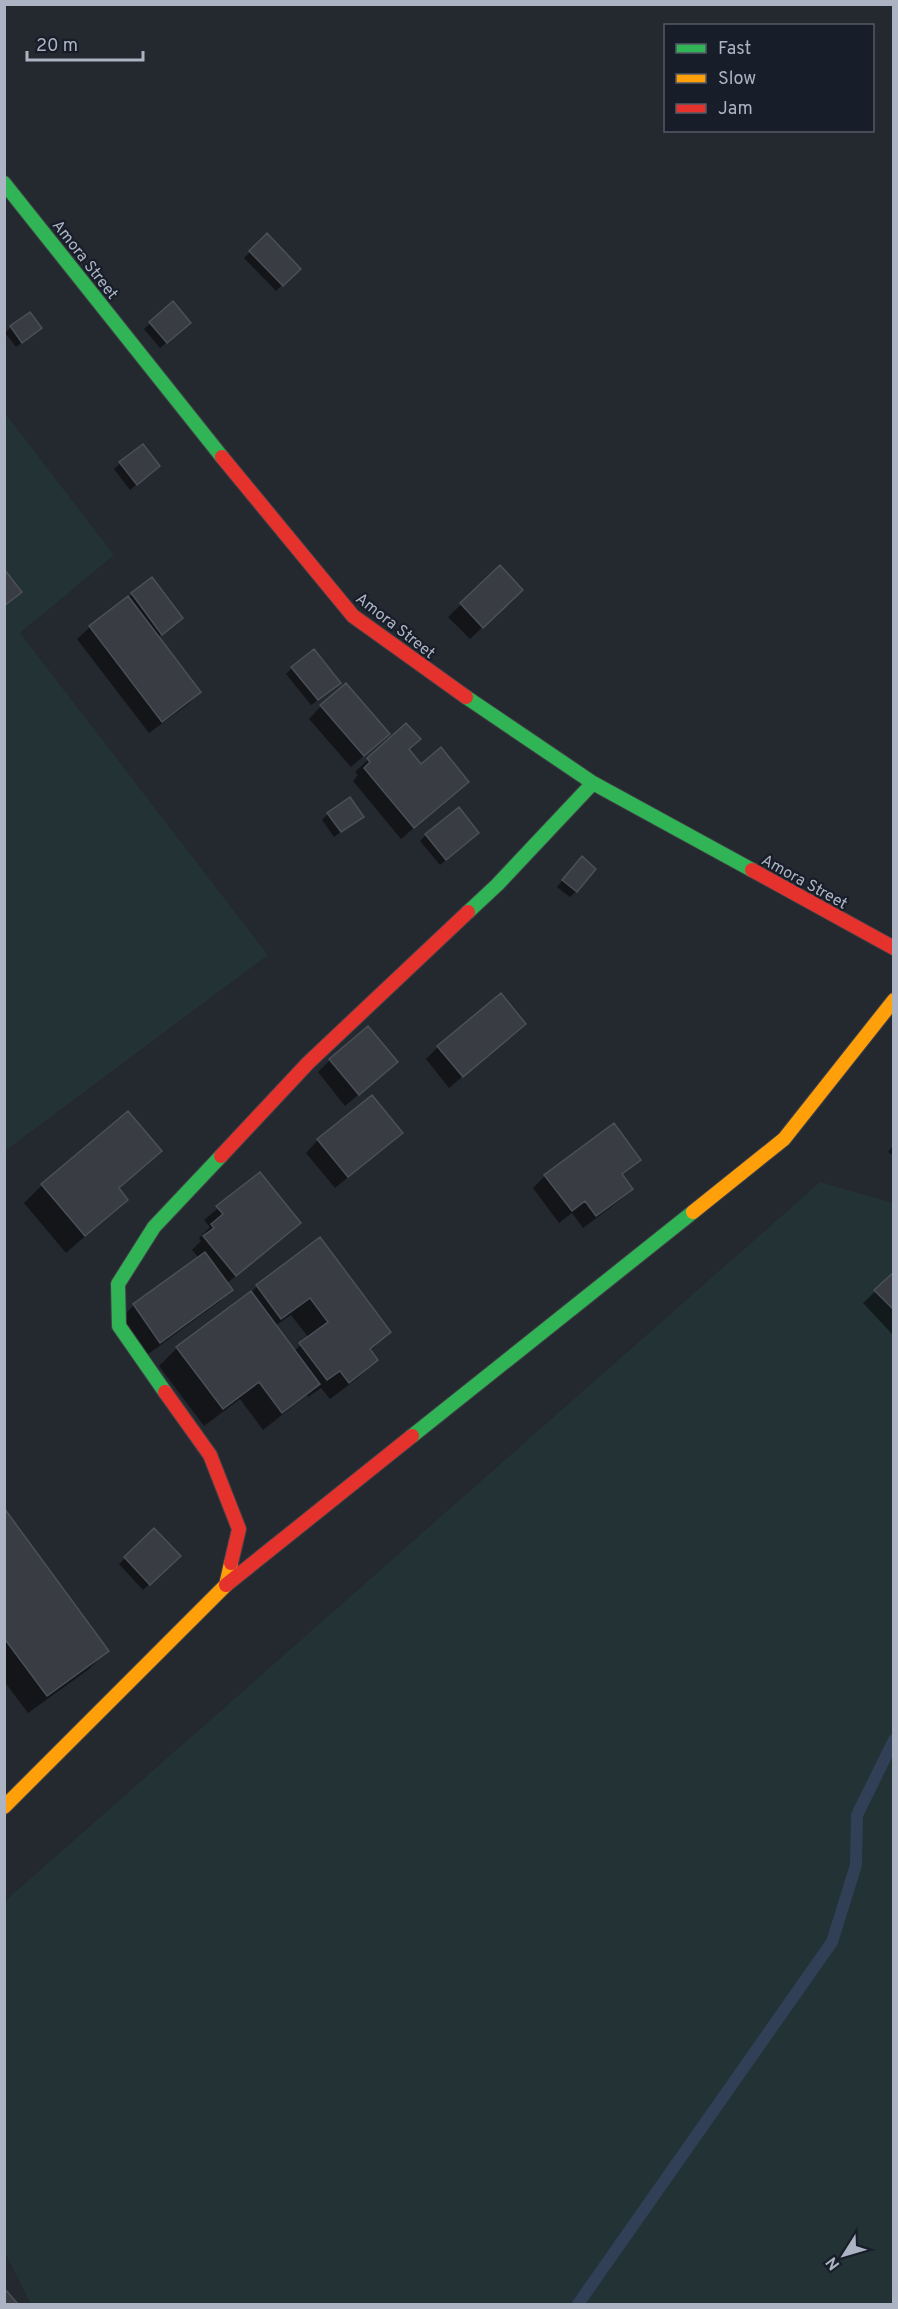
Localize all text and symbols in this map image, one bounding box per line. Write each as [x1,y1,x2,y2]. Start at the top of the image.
scale bar [27,24,142,62]
legend [664,24,874,132]
text: 20 m [36,35,78,58]
text: Fast [718,38,751,61]
text: Slow [718,68,756,91]
text: Jam [718,98,753,121]
street label: Amora Street [47,216,122,304]
street label: Amora Street [351,589,439,664]
street label: Amora Street [757,851,851,915]
north arrow [814,2225,874,2285]
text: N [822,2252,845,2273]

